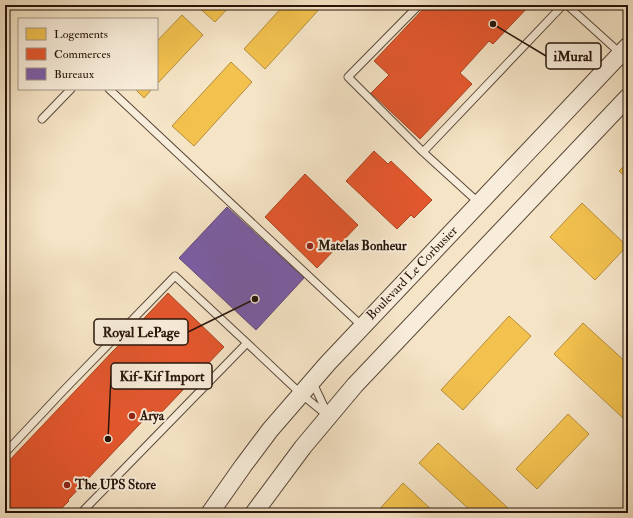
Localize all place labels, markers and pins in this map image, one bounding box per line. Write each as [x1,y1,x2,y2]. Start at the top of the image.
callout: iMural [546,43,601,69]
place label: Matelas Bonheur [317,238,408,254]
marker: Matelas Bonheur [305,241,315,251]
callout: Royal LePage [94,319,188,345]
callout: Kif-Kif Import [111,363,212,389]
place label: Arya [139,408,165,425]
marker: Arya [127,411,137,421]
place label: The UPS Store [74,477,157,493]
marker: The UPS Store [62,480,72,490]

